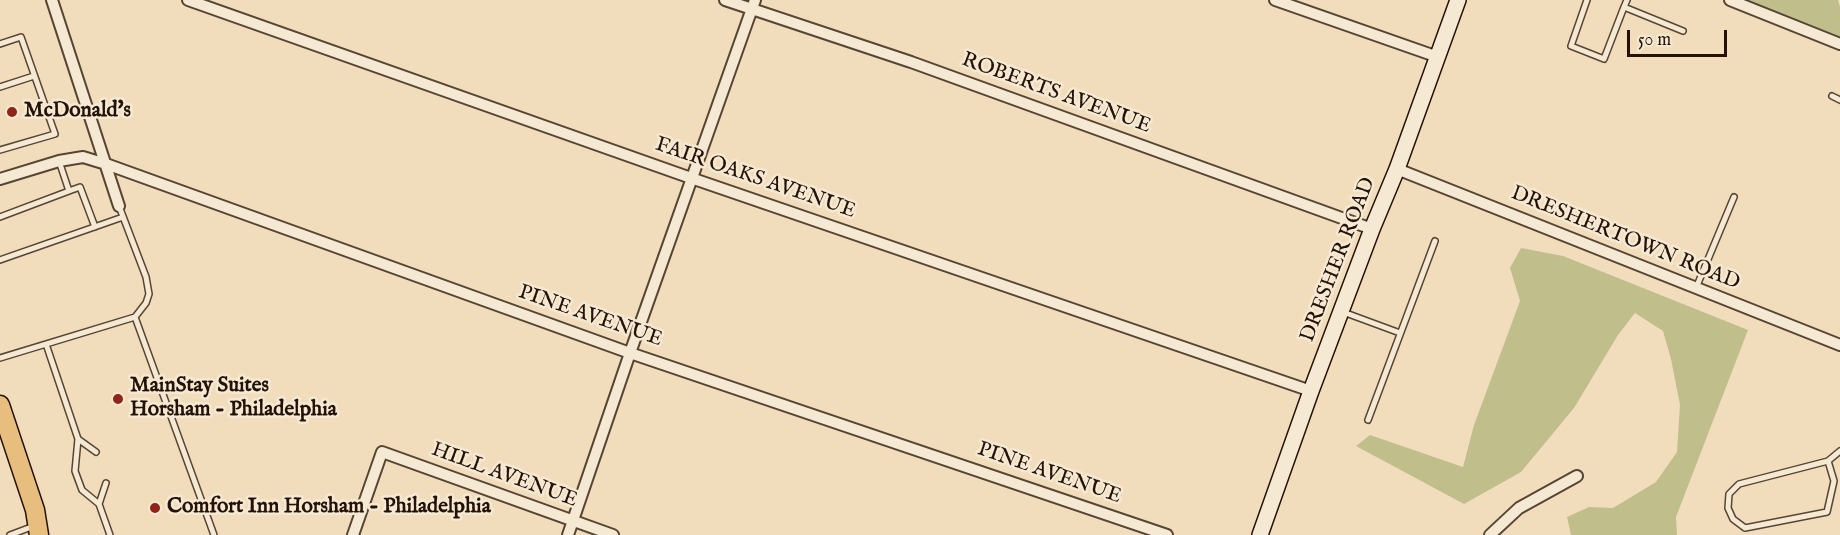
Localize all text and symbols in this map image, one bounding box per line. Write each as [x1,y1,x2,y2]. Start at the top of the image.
scale bar [1630,18,1730,56]
text: 50 m [1638,29,1671,52]
street label: ROBERTS AVENUE [958,48,1154,140]
place label: McDonald's [24,99,131,125]
marker: McDonald's [5,105,19,119]
street label: FAIR OAKS AVENUE [652,133,858,225]
street label: DRESHER ROAD [1296,174,1382,346]
street label: DRESHERTOWN ROAD [1507,181,1743,297]
street label: PINE AVENUE [515,281,665,353]
place label: MainStay Suites Horsham - Philadelphia [130,374,337,424]
marker: MainStay Suites Horsham - Philadelphia [111,392,125,406]
street label: HILL AVENUE [428,438,580,514]
street label: PINE AVENUE [974,438,1124,510]
place label: Comfort Inn Horsham - Philadelphia [167,495,491,521]
marker: Comfort Inn Horsham - Philadelphia [148,501,162,515]

